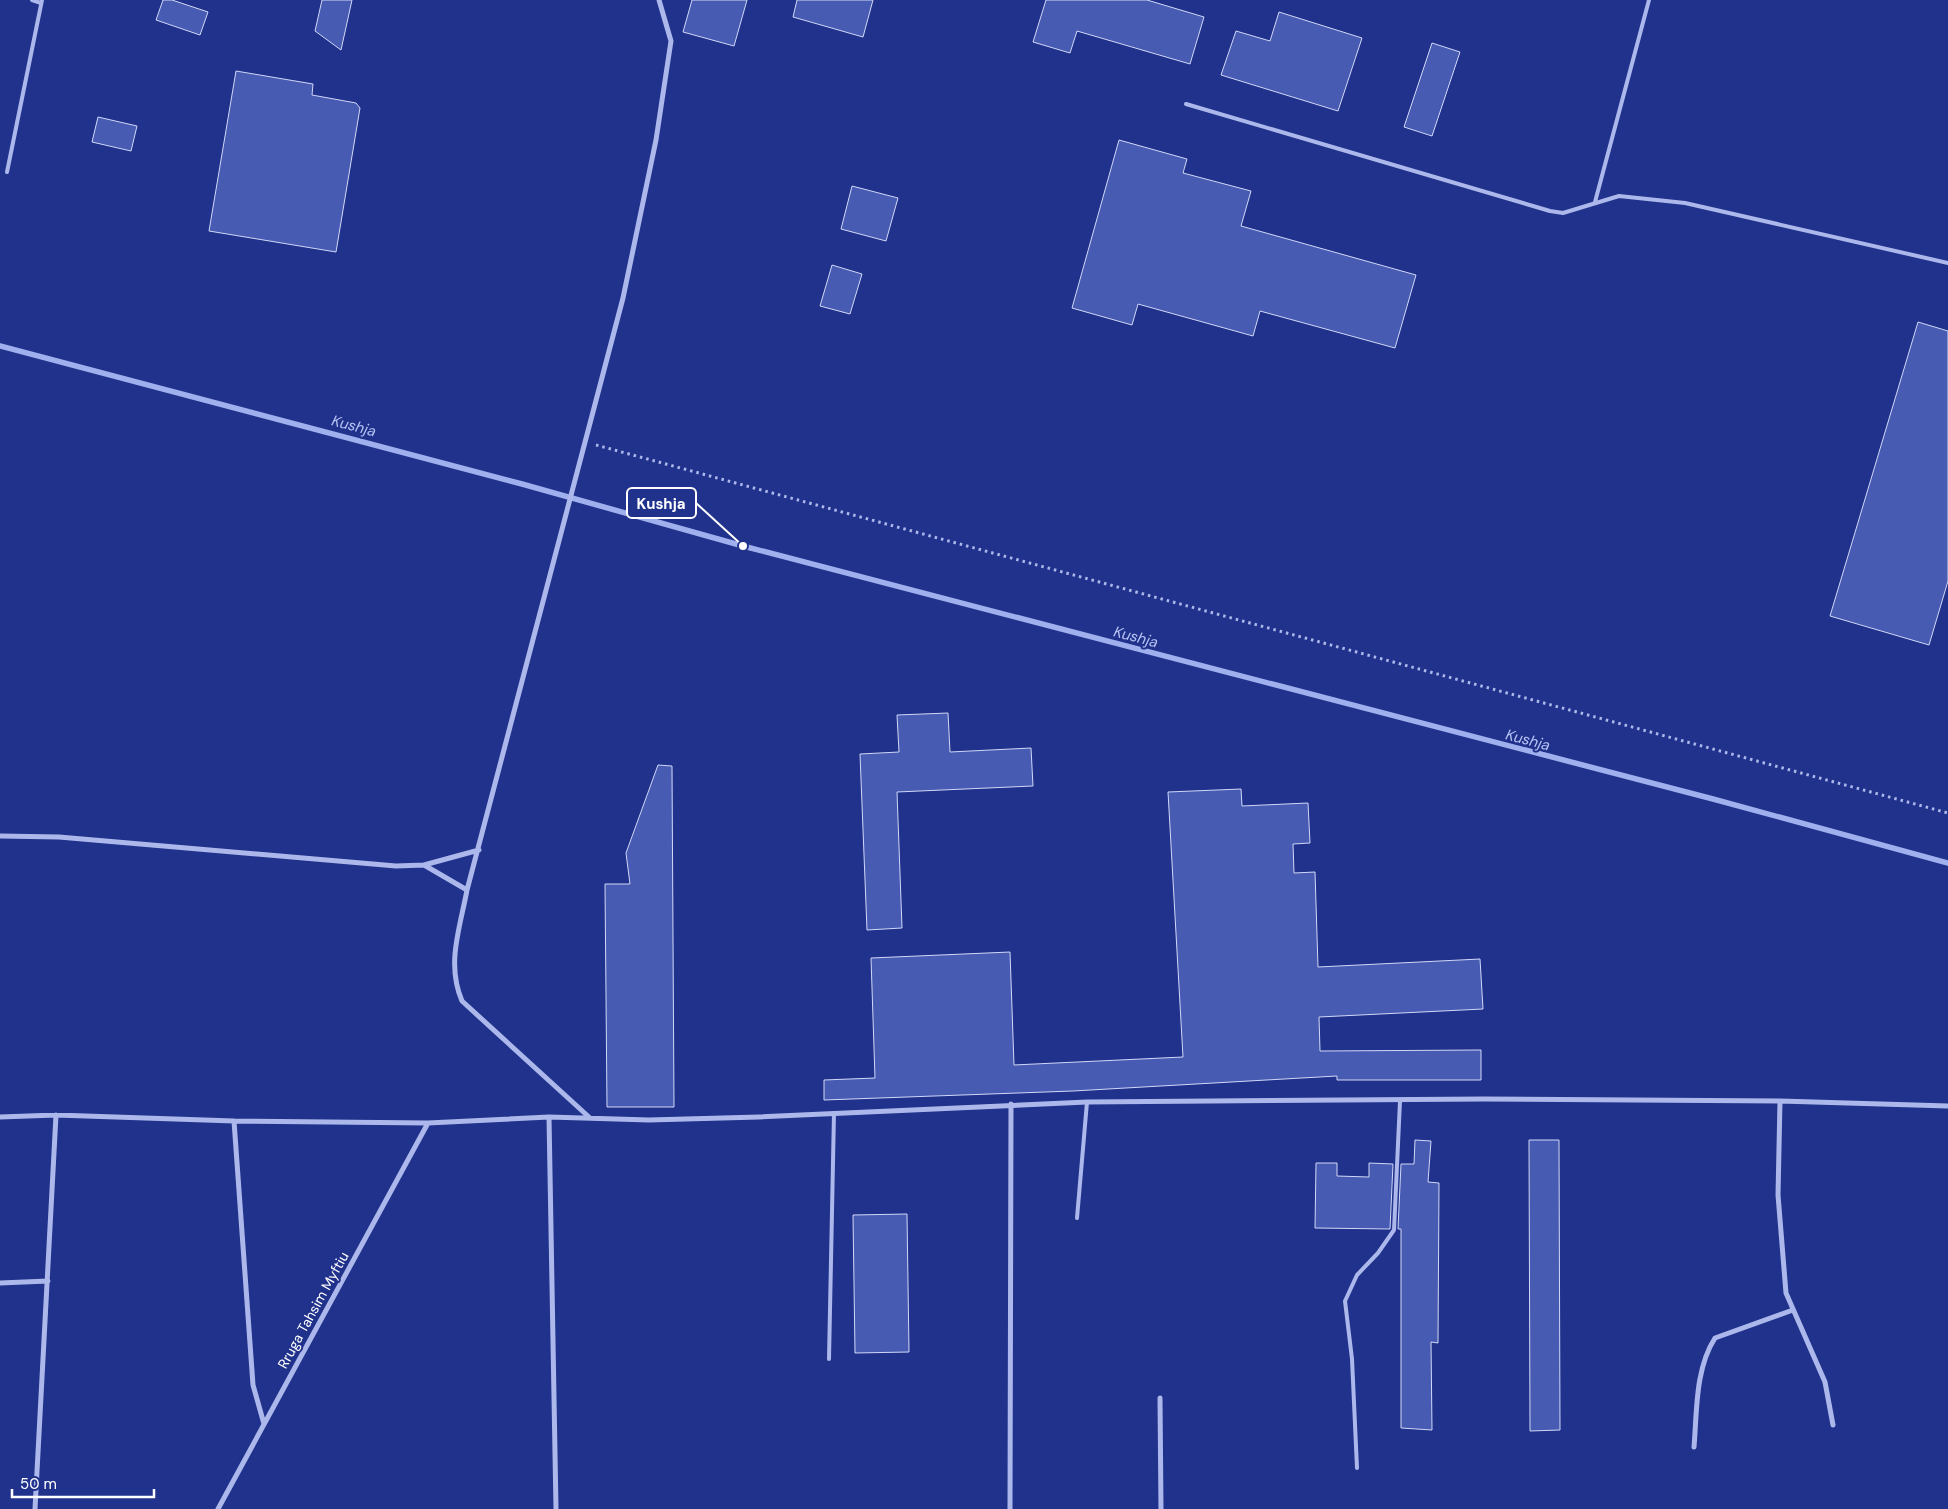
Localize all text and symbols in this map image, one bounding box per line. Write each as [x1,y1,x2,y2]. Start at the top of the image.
water label: Kushja [330,410,378,442]
callout: Kushja [627,488,696,518]
text: Kushja [636,494,686,514]
water label: Kushja [1112,621,1160,653]
water label: Kushja [1504,724,1552,756]
street label: Rruga Tahsim Myftiu [273,1248,353,1372]
scale bar [12,1466,155,1498]
text: 50 m [20,1474,57,1494]

